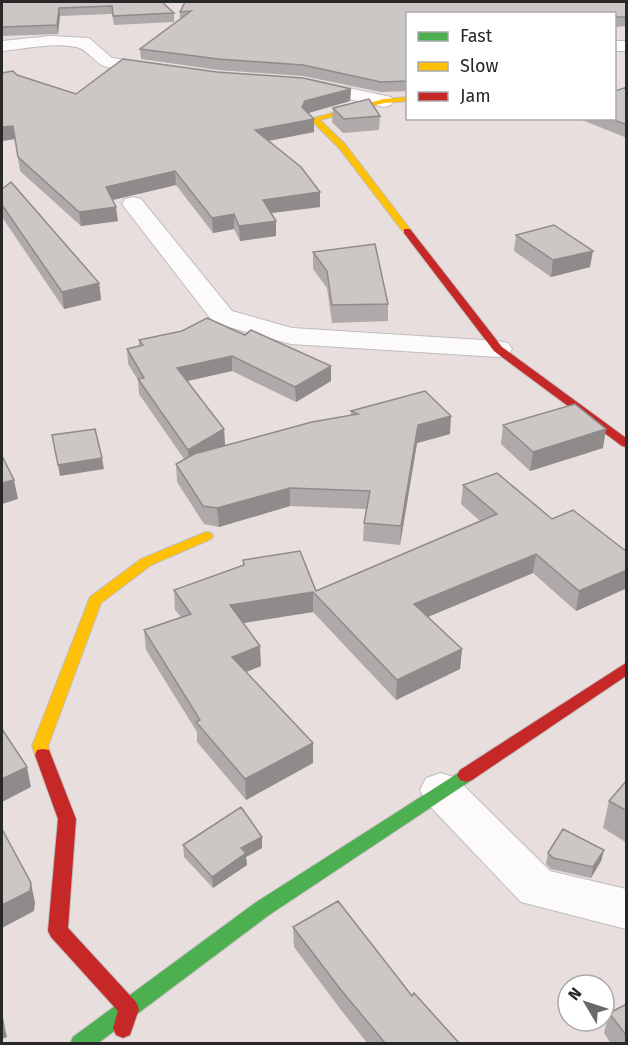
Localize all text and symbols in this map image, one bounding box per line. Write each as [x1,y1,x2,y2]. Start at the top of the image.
legend [406,12,616,120]
text: Fast [460,25,493,47]
text: Slow [460,55,499,77]
text: Jam [460,85,491,107]
north arrow [556,973,616,1033]
text: N [564,984,585,1004]

